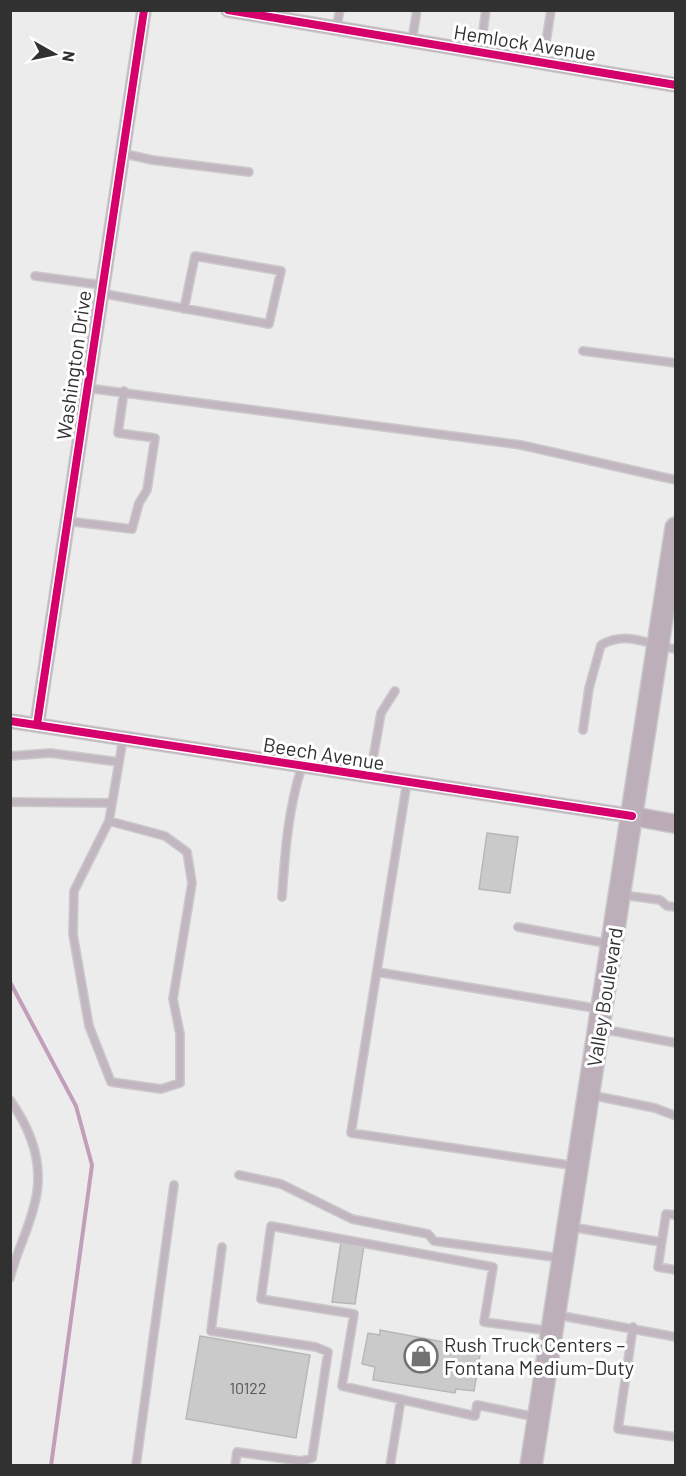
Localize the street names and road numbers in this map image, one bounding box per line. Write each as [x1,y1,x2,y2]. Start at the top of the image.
street label: Hemlock Avenue [452,19,598,65]
street label: Washington Drive [51,289,95,441]
street label: Beech Avenue [262,732,386,774]
street label: Valley Boulevard [581,926,627,1068]

